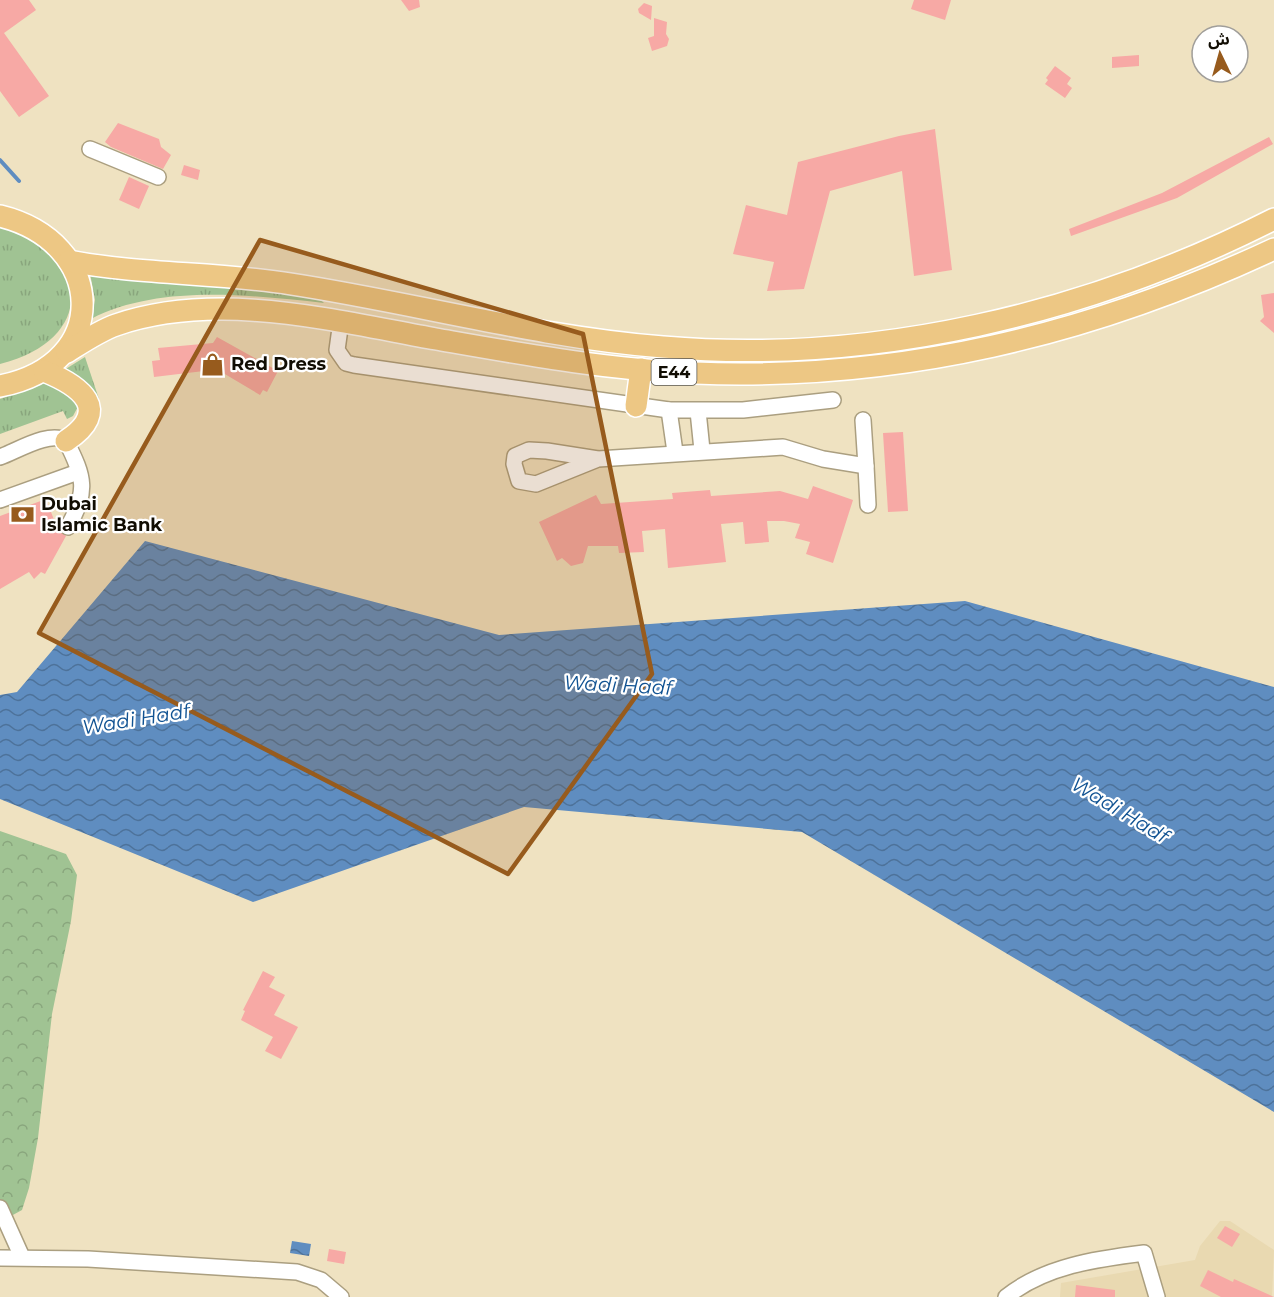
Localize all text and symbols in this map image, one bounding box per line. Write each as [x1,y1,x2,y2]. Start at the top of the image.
north arrow [1190,24,1250,84]
text: ش [1207,29,1231,50]
shop icon: Red Dress [200,351,226,377]
place label: Red Dress [231,353,327,375]
road number: E44 [652,359,696,385]
place label: Dubai Islamic Bank [41,493,162,536]
bank icon: Dubai Islamic Bank [10,501,36,527]
water label: Wadi Hadf [563,670,676,700]
water label: Wadi Hadf [80,698,195,739]
water label: Wadi Hadf [1067,772,1175,850]

